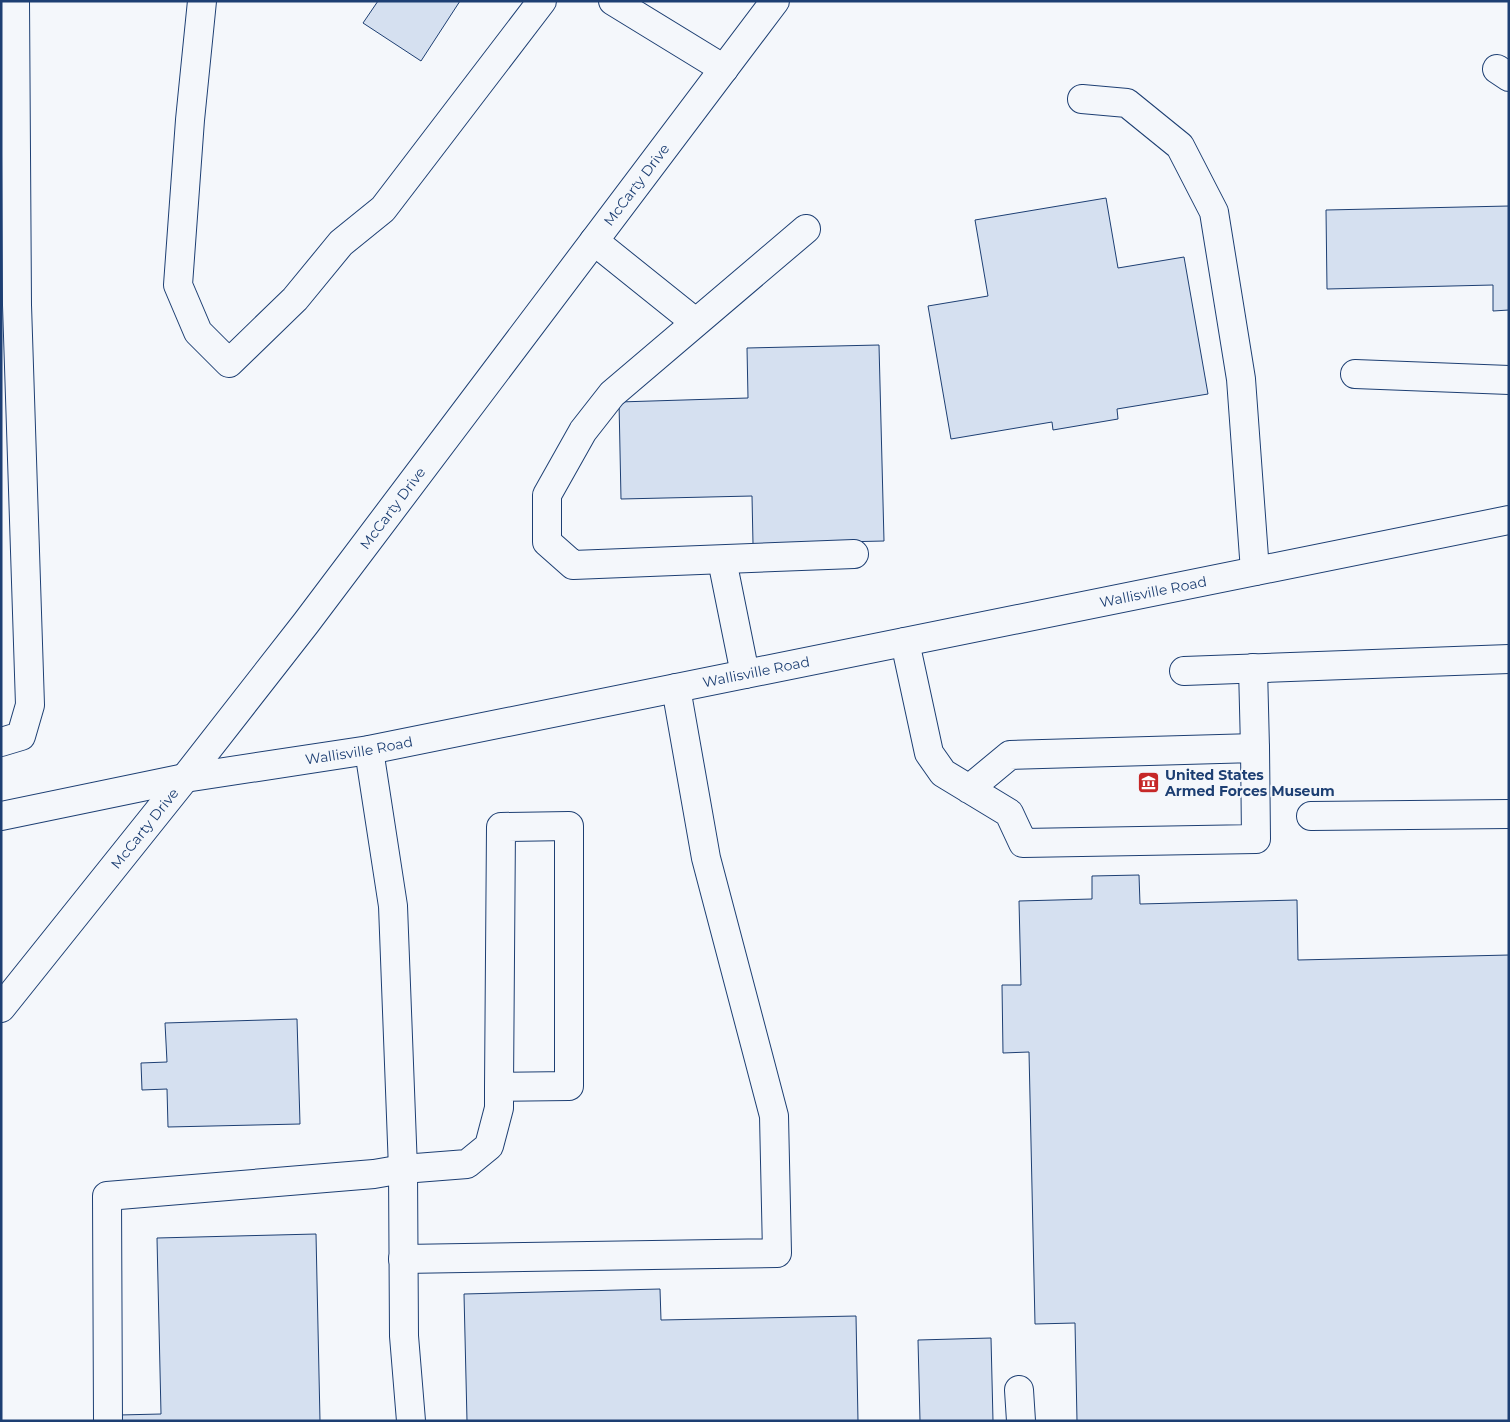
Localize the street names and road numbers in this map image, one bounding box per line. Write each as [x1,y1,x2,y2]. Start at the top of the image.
street label: McCarty Drive [600,140,673,229]
street label: McCarty Drive [356,463,429,553]
street label: Wallisville Road [1098,572,1208,611]
street label: Wallisville Road [701,652,811,691]
street label: Wallisville Road [304,732,414,769]
street label: McCarty Drive [107,784,182,872]

